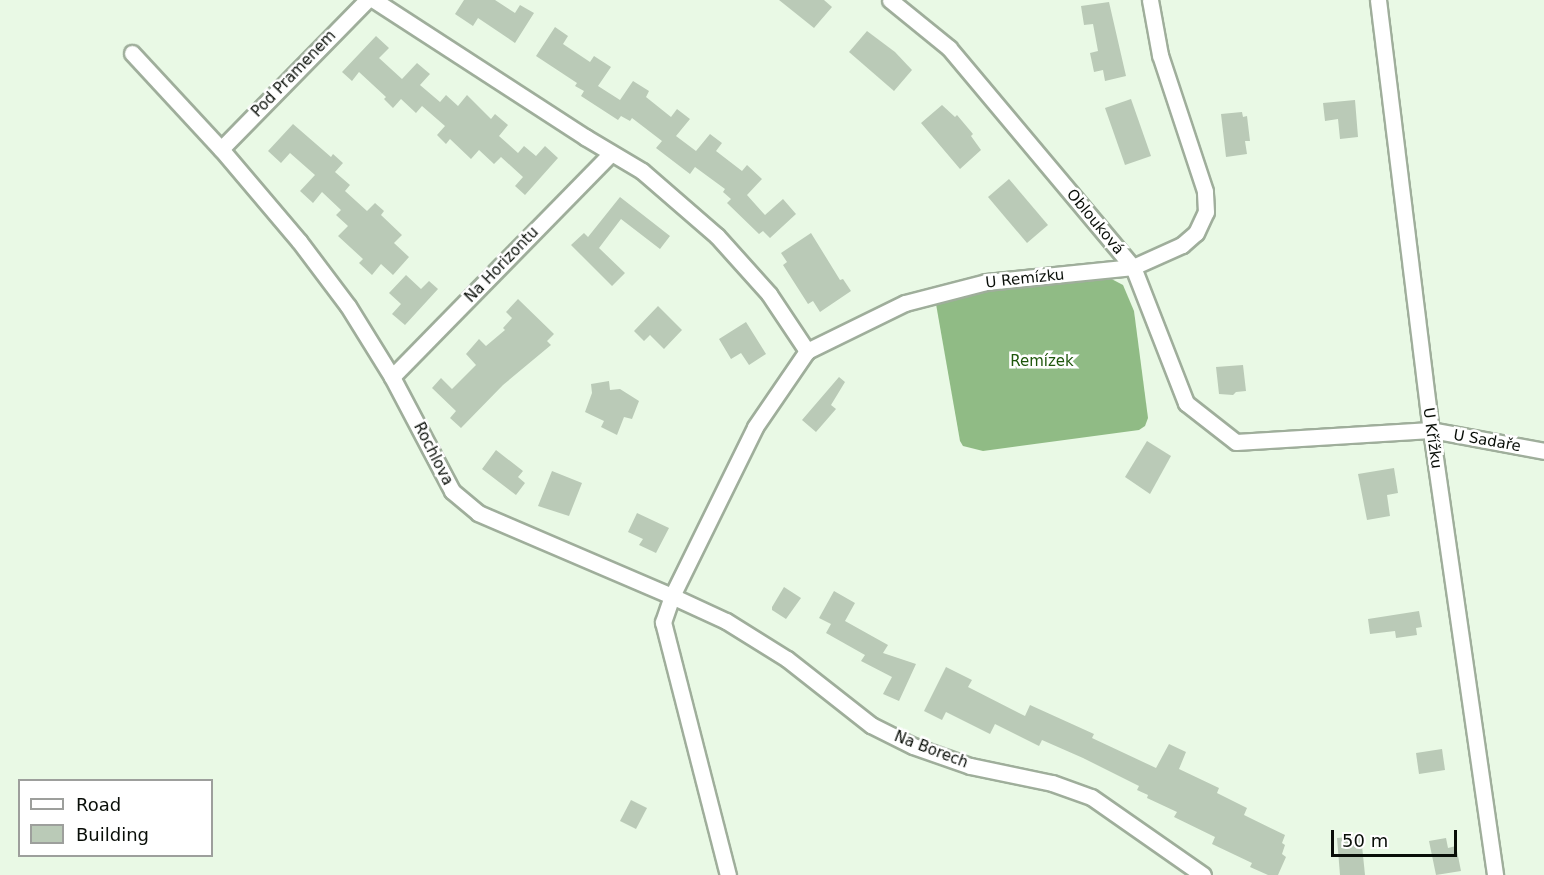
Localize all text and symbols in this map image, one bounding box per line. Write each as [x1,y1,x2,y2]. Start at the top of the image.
street label: Pod Pramenem [248,27,340,121]
street label: Oblouková [1063,186,1127,258]
street label: Na Horizontu [462,224,542,306]
street label: U Remízku [985,266,1065,292]
park label: Remízek [1010,353,1074,371]
street label: U Křížku [1419,406,1445,470]
street label: Rochlova [410,420,456,488]
street label: U Sadaře [1452,426,1522,456]
street label: Na Borech [892,728,970,772]
legend [18,779,213,857]
text: Road [76,794,121,815]
scale bar [1334,818,1460,856]
text: Building [76,824,149,845]
text: 50 m [1342,830,1388,851]

